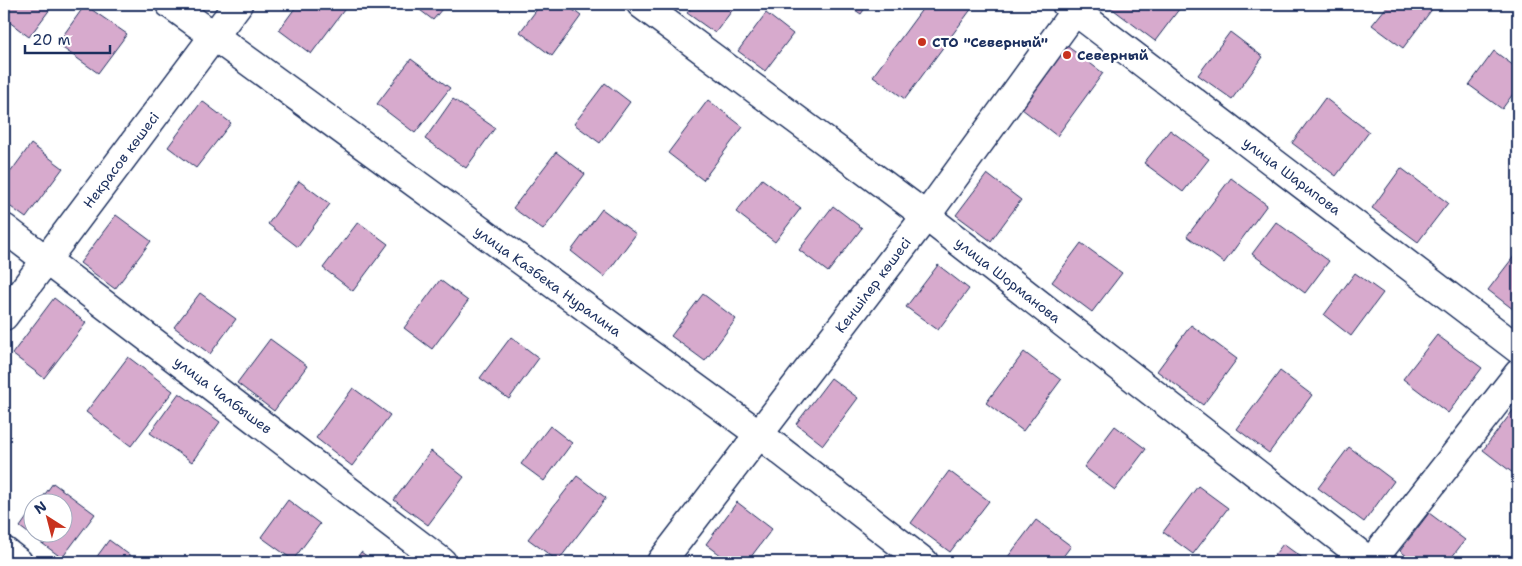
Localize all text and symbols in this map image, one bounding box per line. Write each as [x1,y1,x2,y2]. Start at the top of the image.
scale bar [25,22,110,54]
text: 20 m [32,30,71,50]
place label: СТО "Северный" [932,33,1048,51]
marker: СТО "Северный" [916,36,928,48]
place label: Северный [1077,46,1149,64]
marker: Северный [1061,49,1073,61]
street label: Некрасов көшесі [79,108,163,212]
street label: улица Шарипова [1239,133,1345,219]
street label: улица Казбека Нуралина [471,222,625,341]
street label: улица Шорманова [952,233,1065,327]
street label: Кеншілер көшесі [831,234,915,336]
street label: улица Чалбышев [170,352,276,438]
north arrow [22,494,72,544]
text: N [31,497,50,518]

